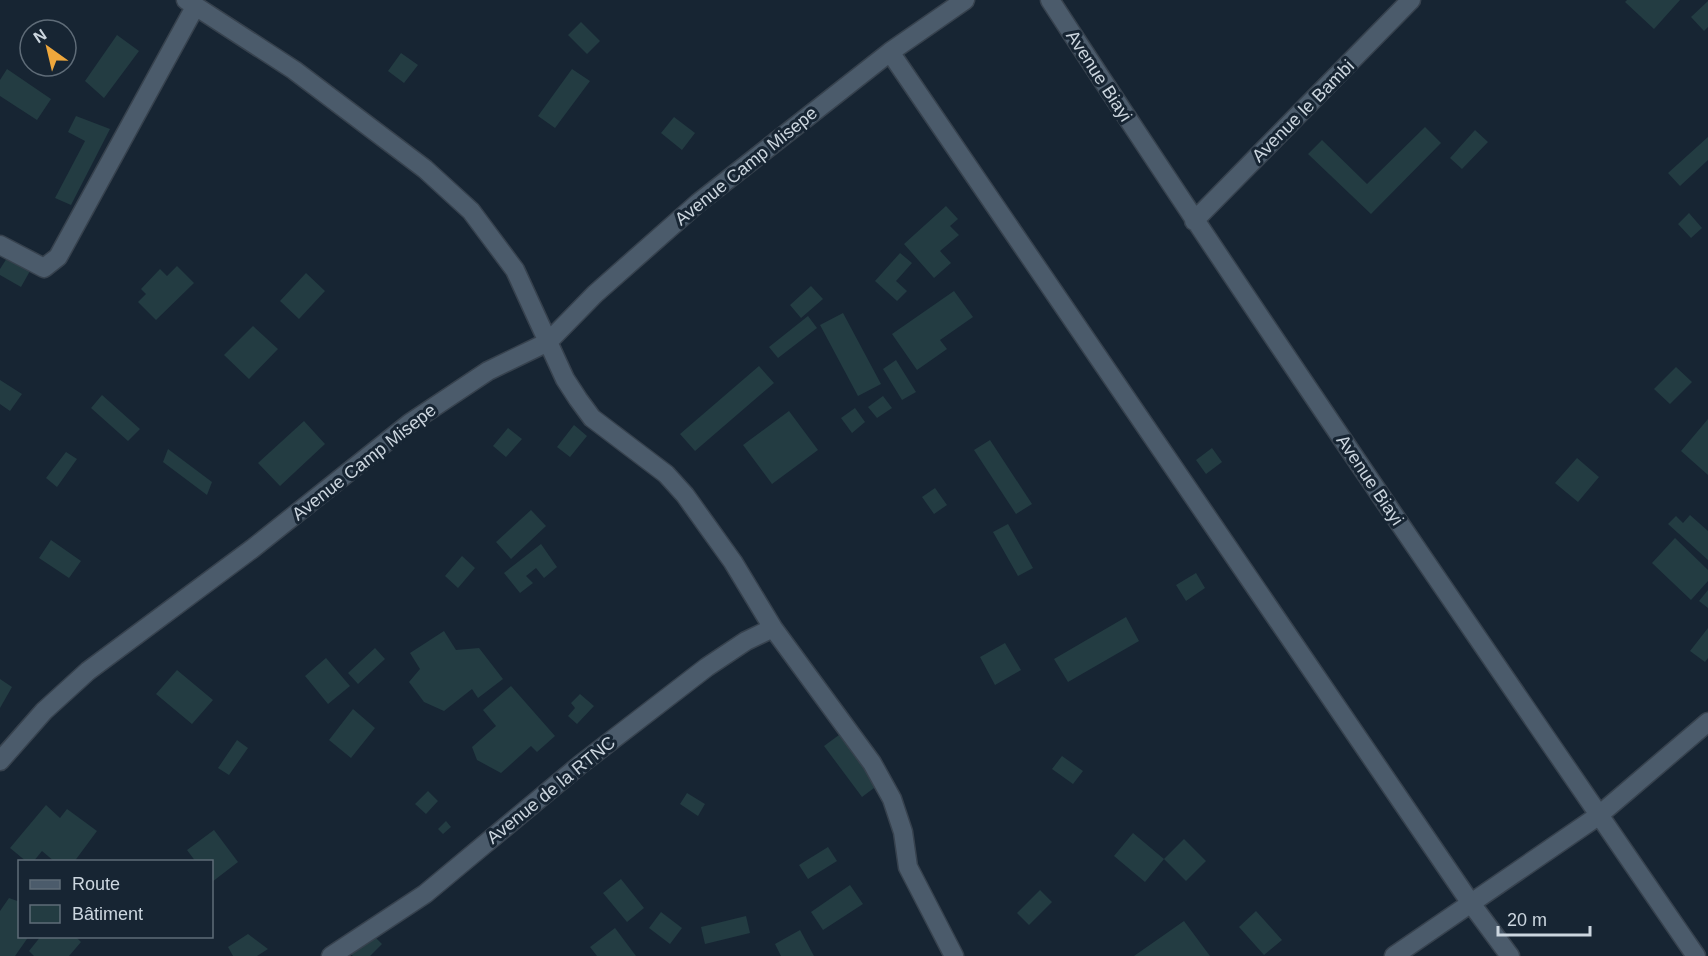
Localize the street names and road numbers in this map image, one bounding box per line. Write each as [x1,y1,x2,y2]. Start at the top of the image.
street label: Avenue Biayi [1062,27,1136,125]
street label: Avenue le Bambi [1248,56,1358,166]
street label: Avenue Camp Misepe [671,103,821,229]
street label: Avenue Camp Misepe [288,400,440,524]
street label: Avenue Biayi [1332,431,1408,529]
street label: Avenue de la RTNC [483,732,619,848]

